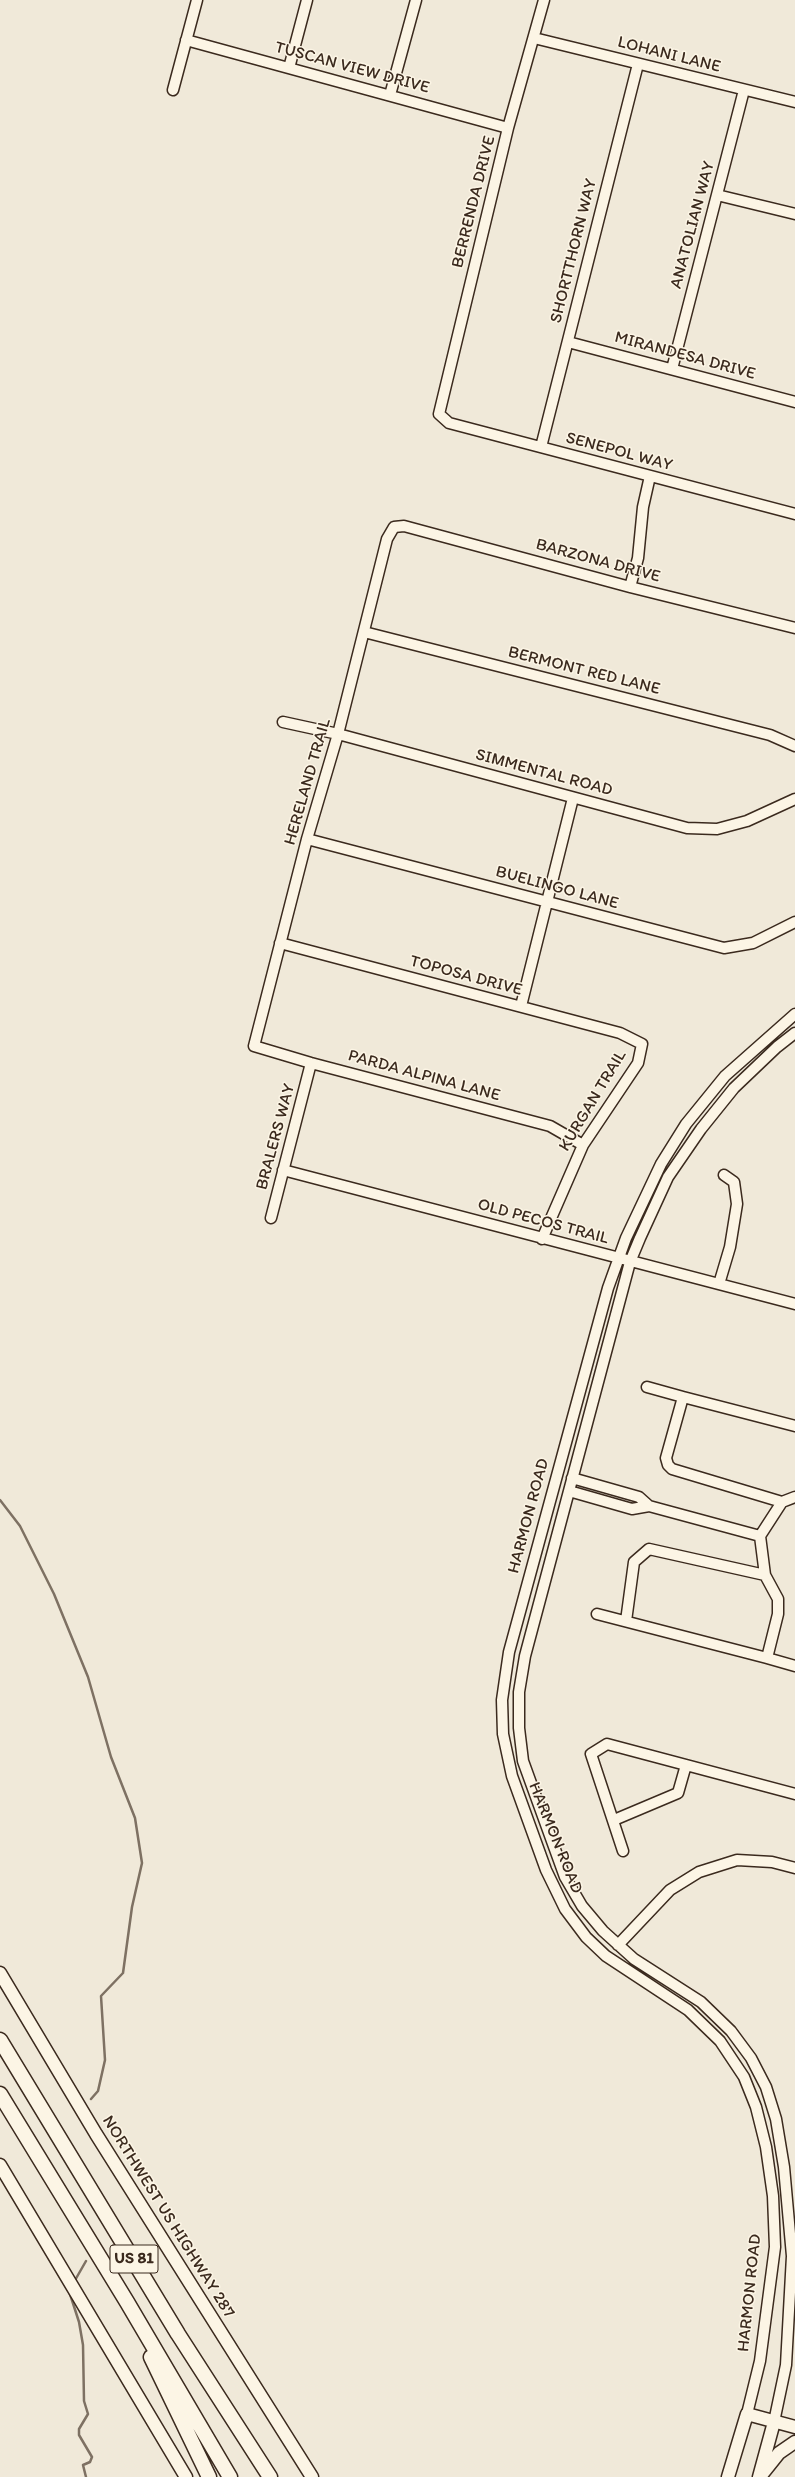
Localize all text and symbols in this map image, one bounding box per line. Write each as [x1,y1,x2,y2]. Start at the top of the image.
street label: LOHANI LANE [615,32,723,78]
street label: TUSCAN VIEW DRIVE [272,38,432,98]
street label: BERRENDA DRIVE [448,134,500,270]
street label: ANATOLIAN WAY [666,159,720,291]
street label: SHORTTHORN WAY [546,177,602,325]
street label: MIRANDESA DRIVE [612,327,758,385]
street label: SENEPOL WAY [563,428,675,476]
street label: BARZONA DRIVE [533,535,663,587]
street label: BERMONT RED LANE [506,642,662,700]
street label: HERELAND TRAIL [280,716,336,848]
street label: SIMMENTAL ROAD [473,745,615,801]
street label: BUELINGO LANE [493,862,621,914]
street label: TOPOSA DRIVE [408,951,524,1001]
street label: PARDA ALPINA LANE [346,1046,502,1106]
street label: KURGAN TRAIL [555,1047,631,1155]
street label: BRALERS WAY [252,1082,300,1192]
street label: OLD PECOS TRAIL [475,1195,611,1249]
street label: HARMON ROAD [504,1456,554,1576]
street label: HARMON ROAD [523,1779,587,1897]
street label: NORTHWEST US HIGHWAY 287 [97,2112,239,2322]
street label: HARMON ROAD [734,2233,766,2353]
road number: US 81 [110,2245,158,2273]

